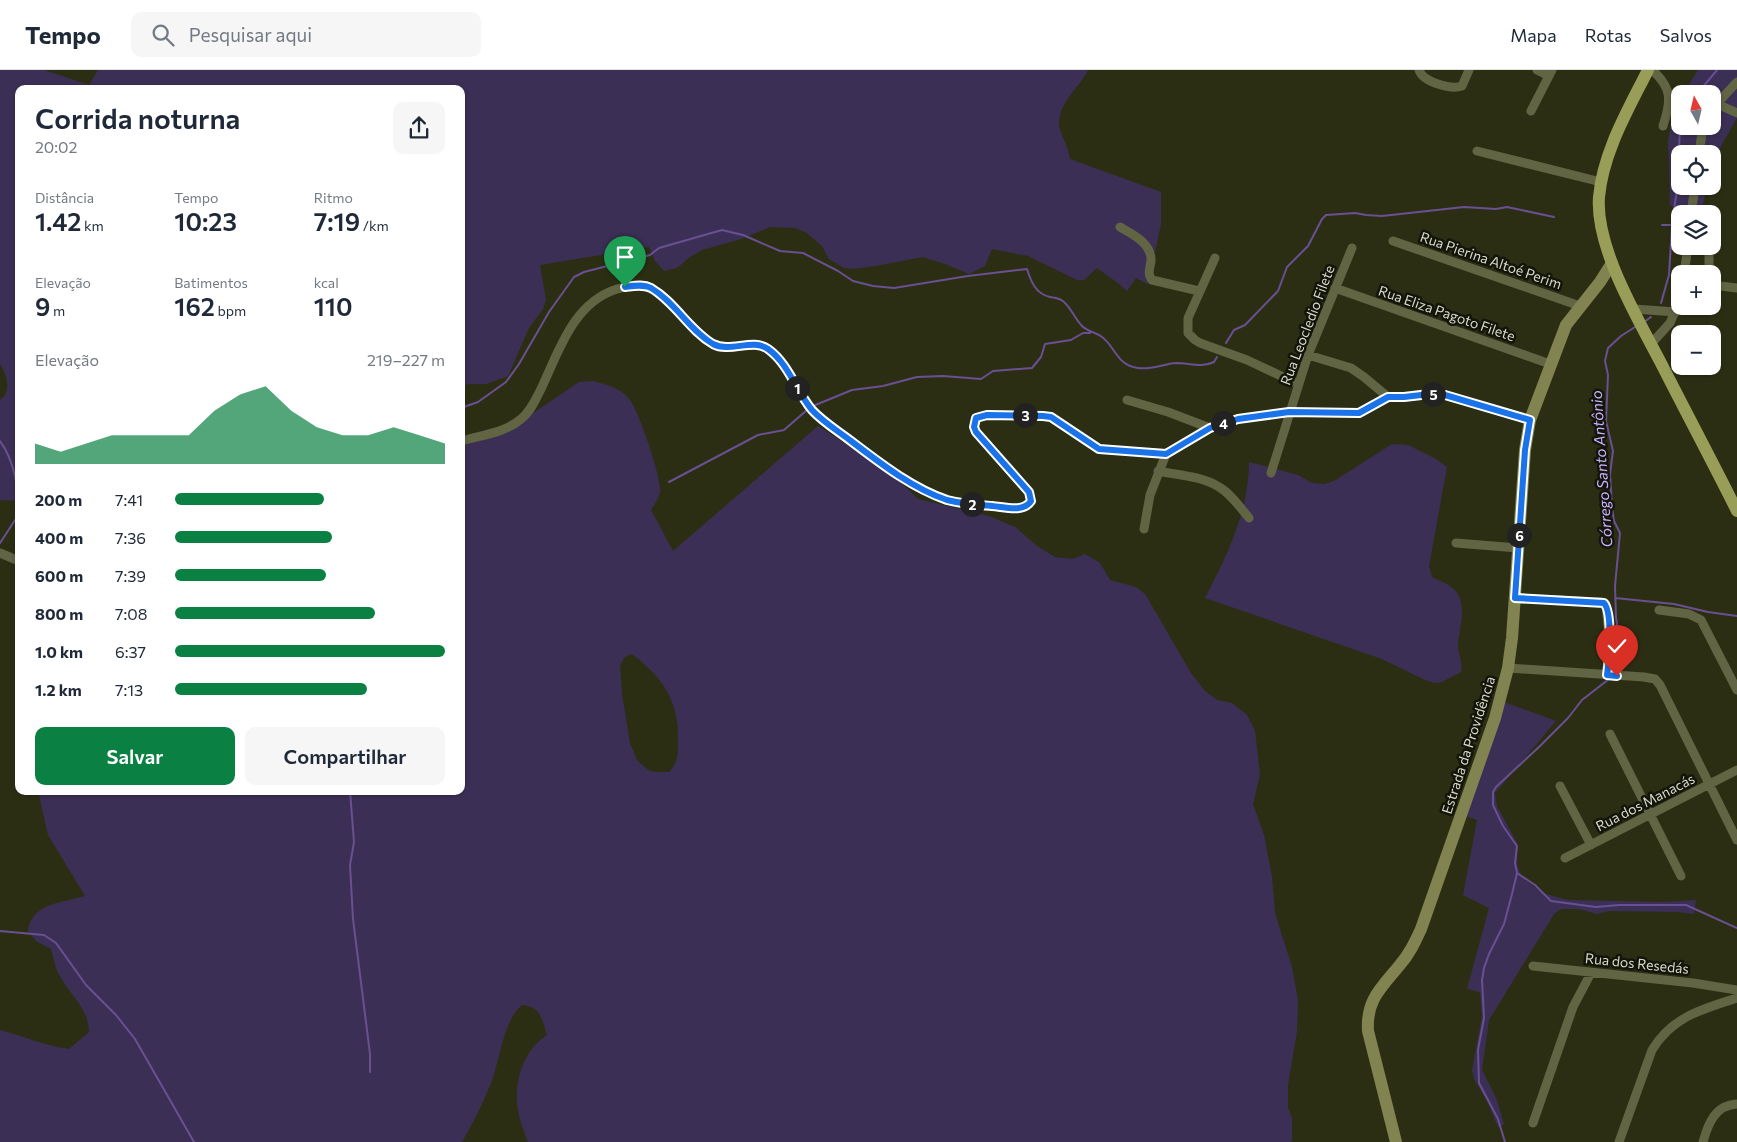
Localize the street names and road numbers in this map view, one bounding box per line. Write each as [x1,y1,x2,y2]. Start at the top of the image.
street label: Rua Pierina Altoé Perim [1418,228,1564,292]
street label: Rua Leocledio Filete [1276,263,1338,387]
street label: Rua Eliza Pagoto Filete [1376,282,1518,344]
street label: Estrada da Providência [1438,674,1498,816]
street label: Rua dos Manacás [1593,770,1697,834]
street label: Rua dos Resedás [1584,949,1690,977]

